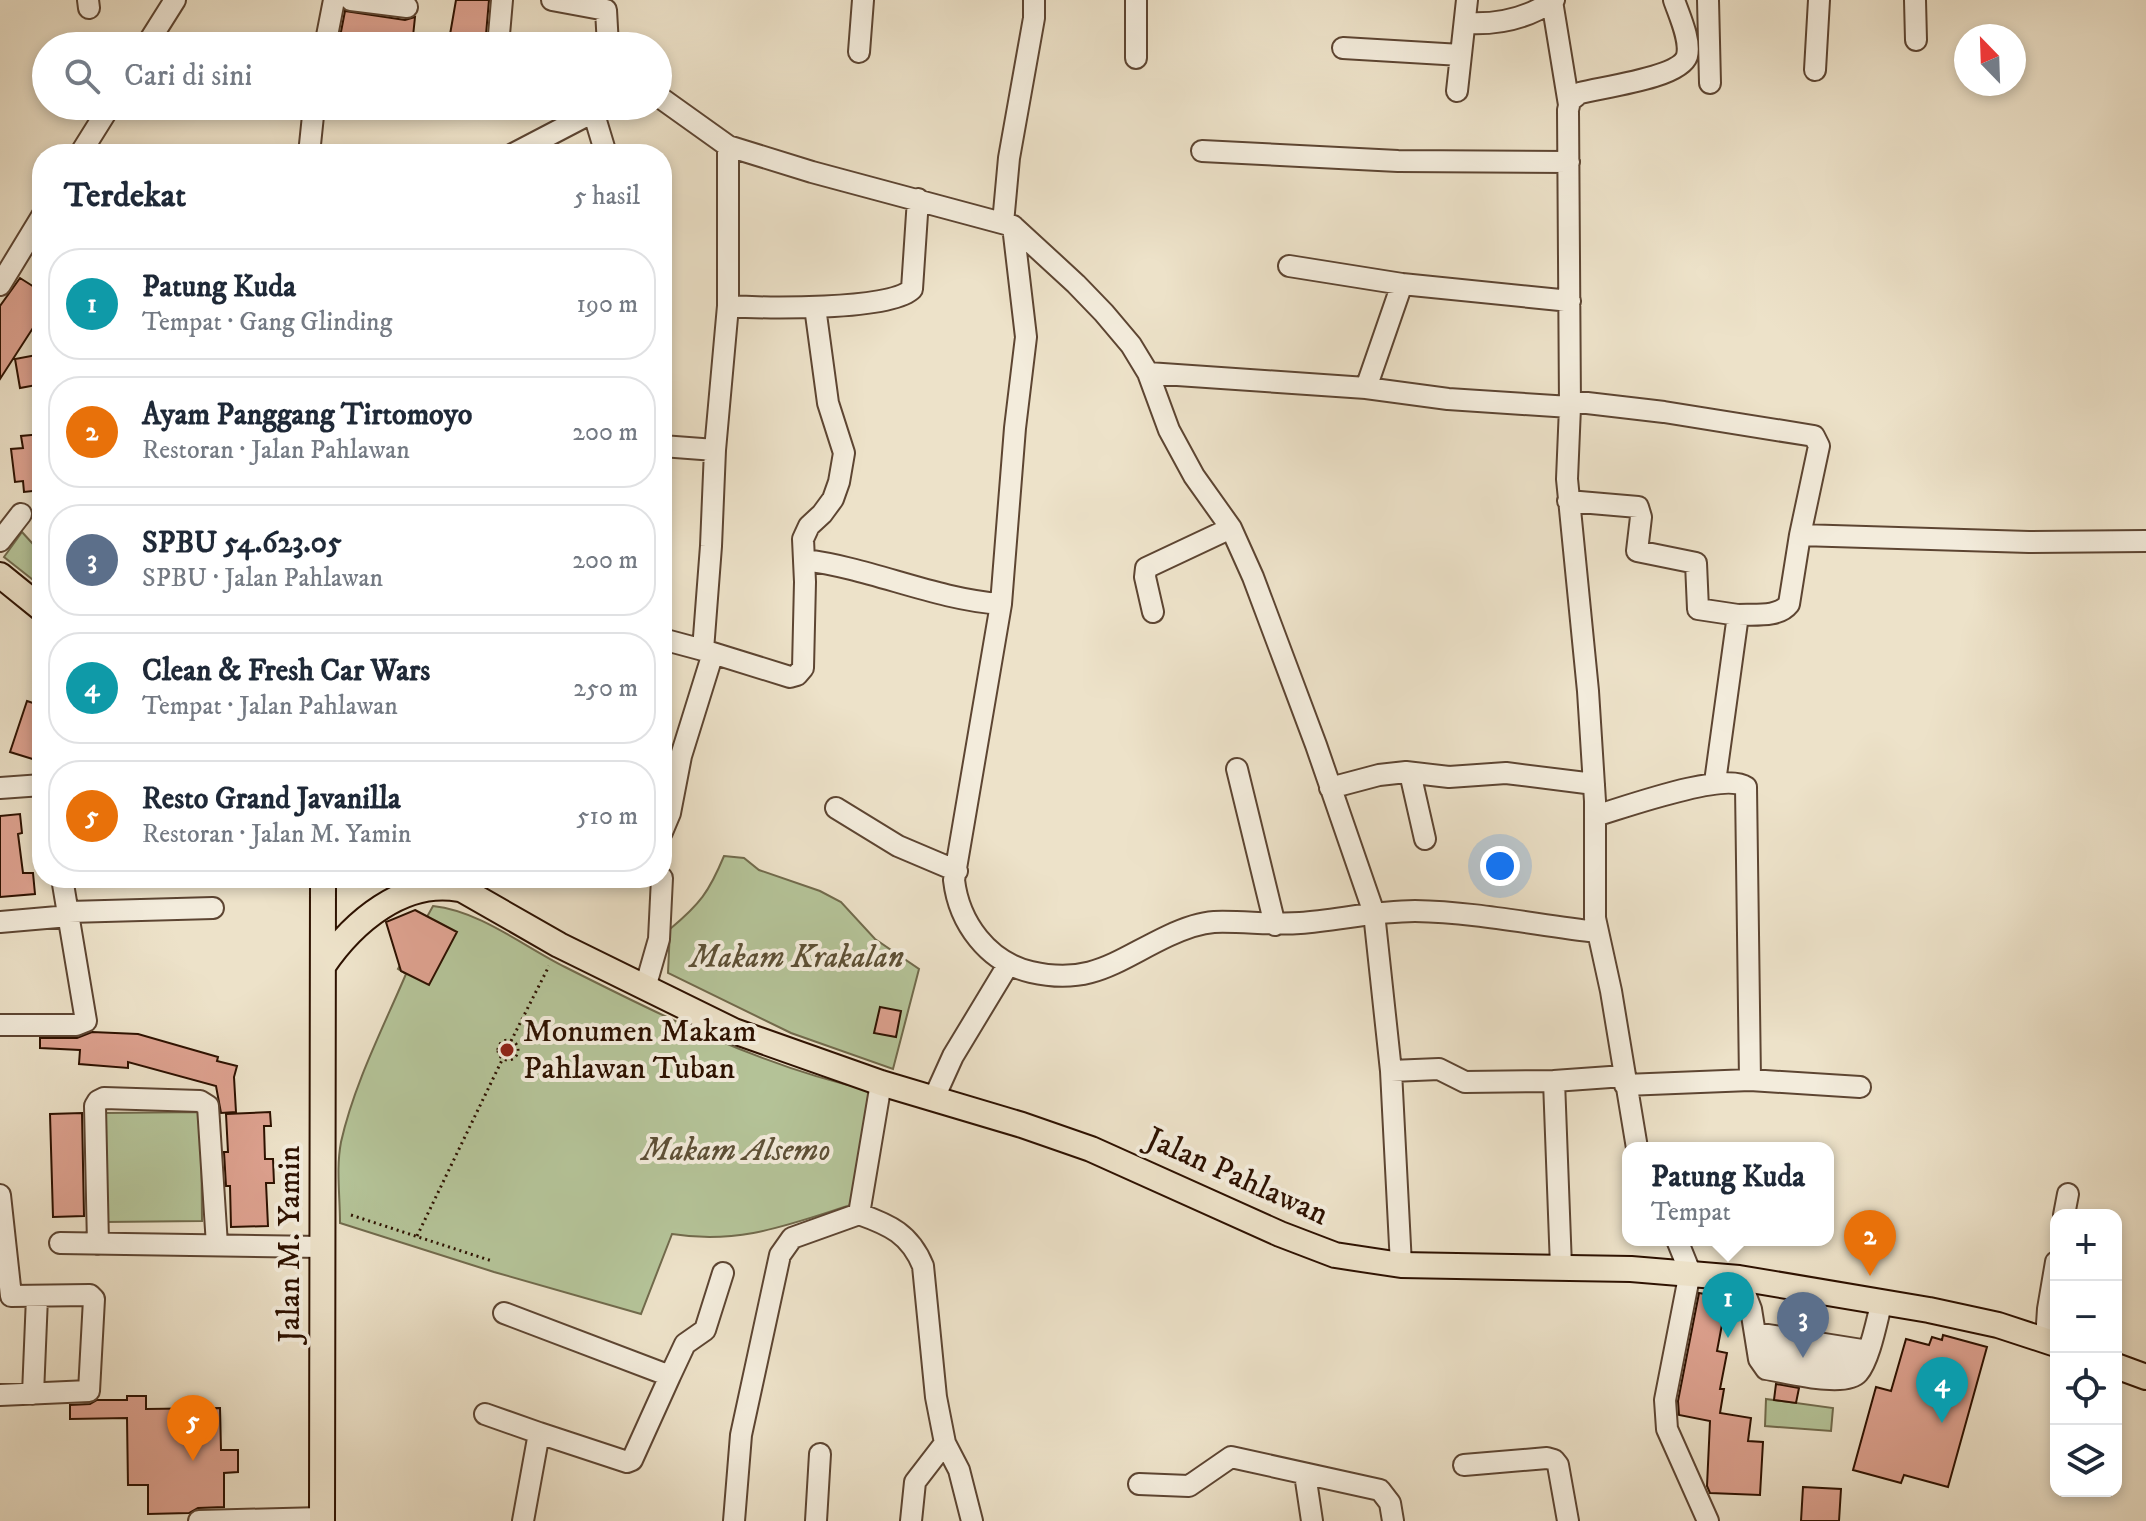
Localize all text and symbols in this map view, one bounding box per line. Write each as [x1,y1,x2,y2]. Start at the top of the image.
north arrow [1954,24,2026,96]
search box [32,32,672,120]
icon: search [60,54,104,98]
text: Cari di sini [124,58,252,95]
text: Terdekat [64,175,186,217]
text: 5 hasil [574,180,640,213]
text: Patung Kuda [142,269,296,306]
text: 1 [87,288,97,321]
text: 190 m [576,288,638,321]
text: Tempat · Gang Glinding [142,306,392,339]
text: Ayam Panggang Tirtomoyo [142,397,472,434]
text: 2 [86,416,98,449]
text: 200 m [572,416,638,449]
text: Restoran · Jalan Pahlawan [142,434,410,467]
text: SPBU 54.623.05 [142,525,342,562]
text: 3 [87,544,97,577]
text: 200 m [572,544,638,577]
text: SPBU · Jalan Pahlawan [142,562,383,595]
text: Clean & Fresh Car Wars [142,653,430,690]
text: 4 [85,672,99,705]
text: 250 m [573,672,638,705]
text: Tempat · Jalan Pahlawan [142,690,398,723]
text: Resto Grand Javanilla [142,781,401,818]
text: 5 [86,800,98,833]
text: 510 m [577,800,638,833]
text: Restoran · Jalan M. Yamin [142,818,411,851]
your location [1480,846,1520,886]
park label: Makam Krakalan [688,938,904,978]
place label: Monumen Makam Pahlawan Tuban [523,1012,756,1089]
marker: Monumen Makam Pahlawan Tuban [498,1041,516,1059]
street label: Jalan Pahlawan [1137,1118,1335,1235]
park label: Makam Alsemo [640,1131,830,1171]
popup [1622,1142,1834,1246]
street label: Jalan M. Yamin [270,1145,310,1345]
text: Patung Kuda [1651,1159,1805,1196]
text: Tempat [1651,1196,1731,1229]
map controls [2050,1209,2122,1497]
button: + [2050,1209,2122,1281]
pin: 2 [1844,1210,1896,1276]
pin: 1 [1702,1272,1754,1338]
button: − [2050,1281,2122,1353]
pin: 3 [1777,1292,1829,1358]
button: locate [2050,1353,2122,1425]
pin: 4 [1916,1357,1968,1423]
pin: 5 [167,1395,219,1461]
button: layers [2050,1425,2122,1497]

